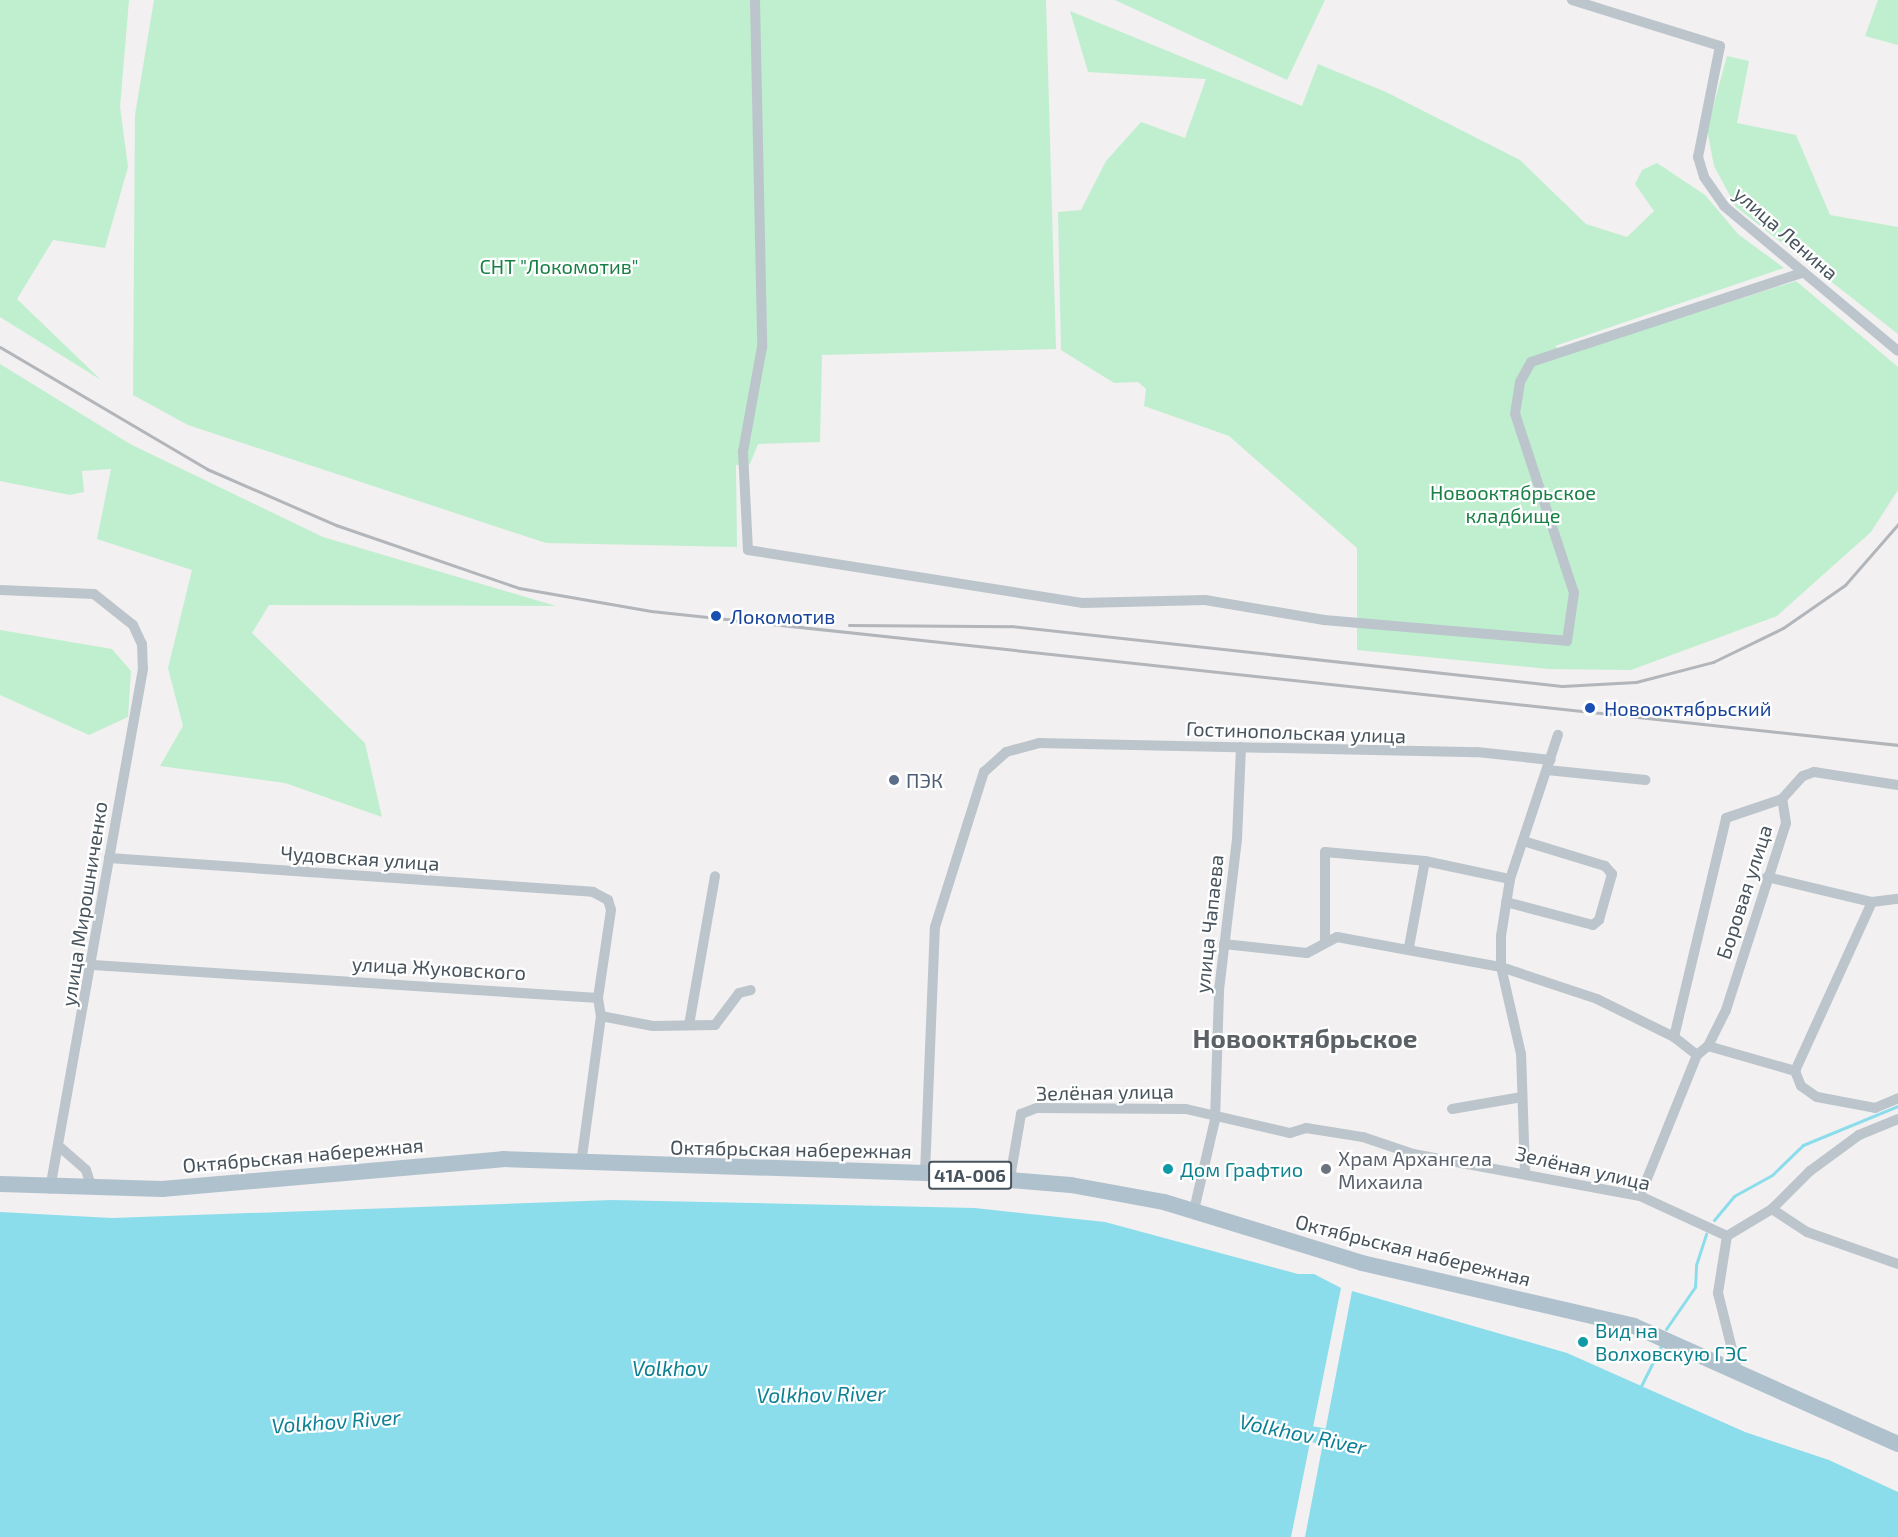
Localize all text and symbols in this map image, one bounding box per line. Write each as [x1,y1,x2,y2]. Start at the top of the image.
street label: улица Ленина [1729,181,1843,285]
park label: СНТ "Локомотив" [479,254,639,278]
park label: Новооктябрьское кладбище [1430,481,1596,528]
place label: Локомотив [730,604,835,628]
marker: Локомотив [707,607,725,625]
place label: Новооктябрьский [1604,696,1772,720]
marker: Новооктябрьский [1581,699,1599,717]
street label: Гостинопольская улица [1186,716,1406,748]
place label: ПЭК [906,768,943,792]
marker: ПЭК [887,773,901,787]
street label: улица Мирошниченко [56,800,112,1008]
street label: Боровая улица [1711,822,1777,962]
street label: Чудовская улица [280,840,440,876]
street label: улица Чапаева [1190,853,1228,995]
street label: улица Жуковского [351,951,527,985]
district label: Новооктябрьское [1193,1022,1417,1054]
street label: Зелёная улица [1036,1079,1174,1105]
street label: Октябрьская набережная [182,1133,424,1177]
street label: Октябрьская набережная [670,1135,912,1163]
street label: Зелёная улица [1513,1141,1653,1195]
place label: Храм Архангела Михаила [1338,1146,1492,1193]
place label: Дом Графтио [1180,1157,1303,1181]
road number: 41А-006 [928,1160,1012,1190]
marker: Дом Графтио [1161,1162,1175,1176]
marker: Храм Архангела Михаила [1319,1162,1333,1176]
street label: Октябрьская набережная [1293,1209,1533,1291]
place label: Вид на Волховскую ГЭС [1595,1318,1748,1365]
marker: Вид на Волховскую ГЭС [1576,1335,1590,1349]
water label: Volkhov [632,1355,708,1381]
water label: Volkhov River [756,1380,886,1408]
water label: Volkhov River [271,1404,401,1438]
water label: Volkhov River [1237,1408,1369,1460]

